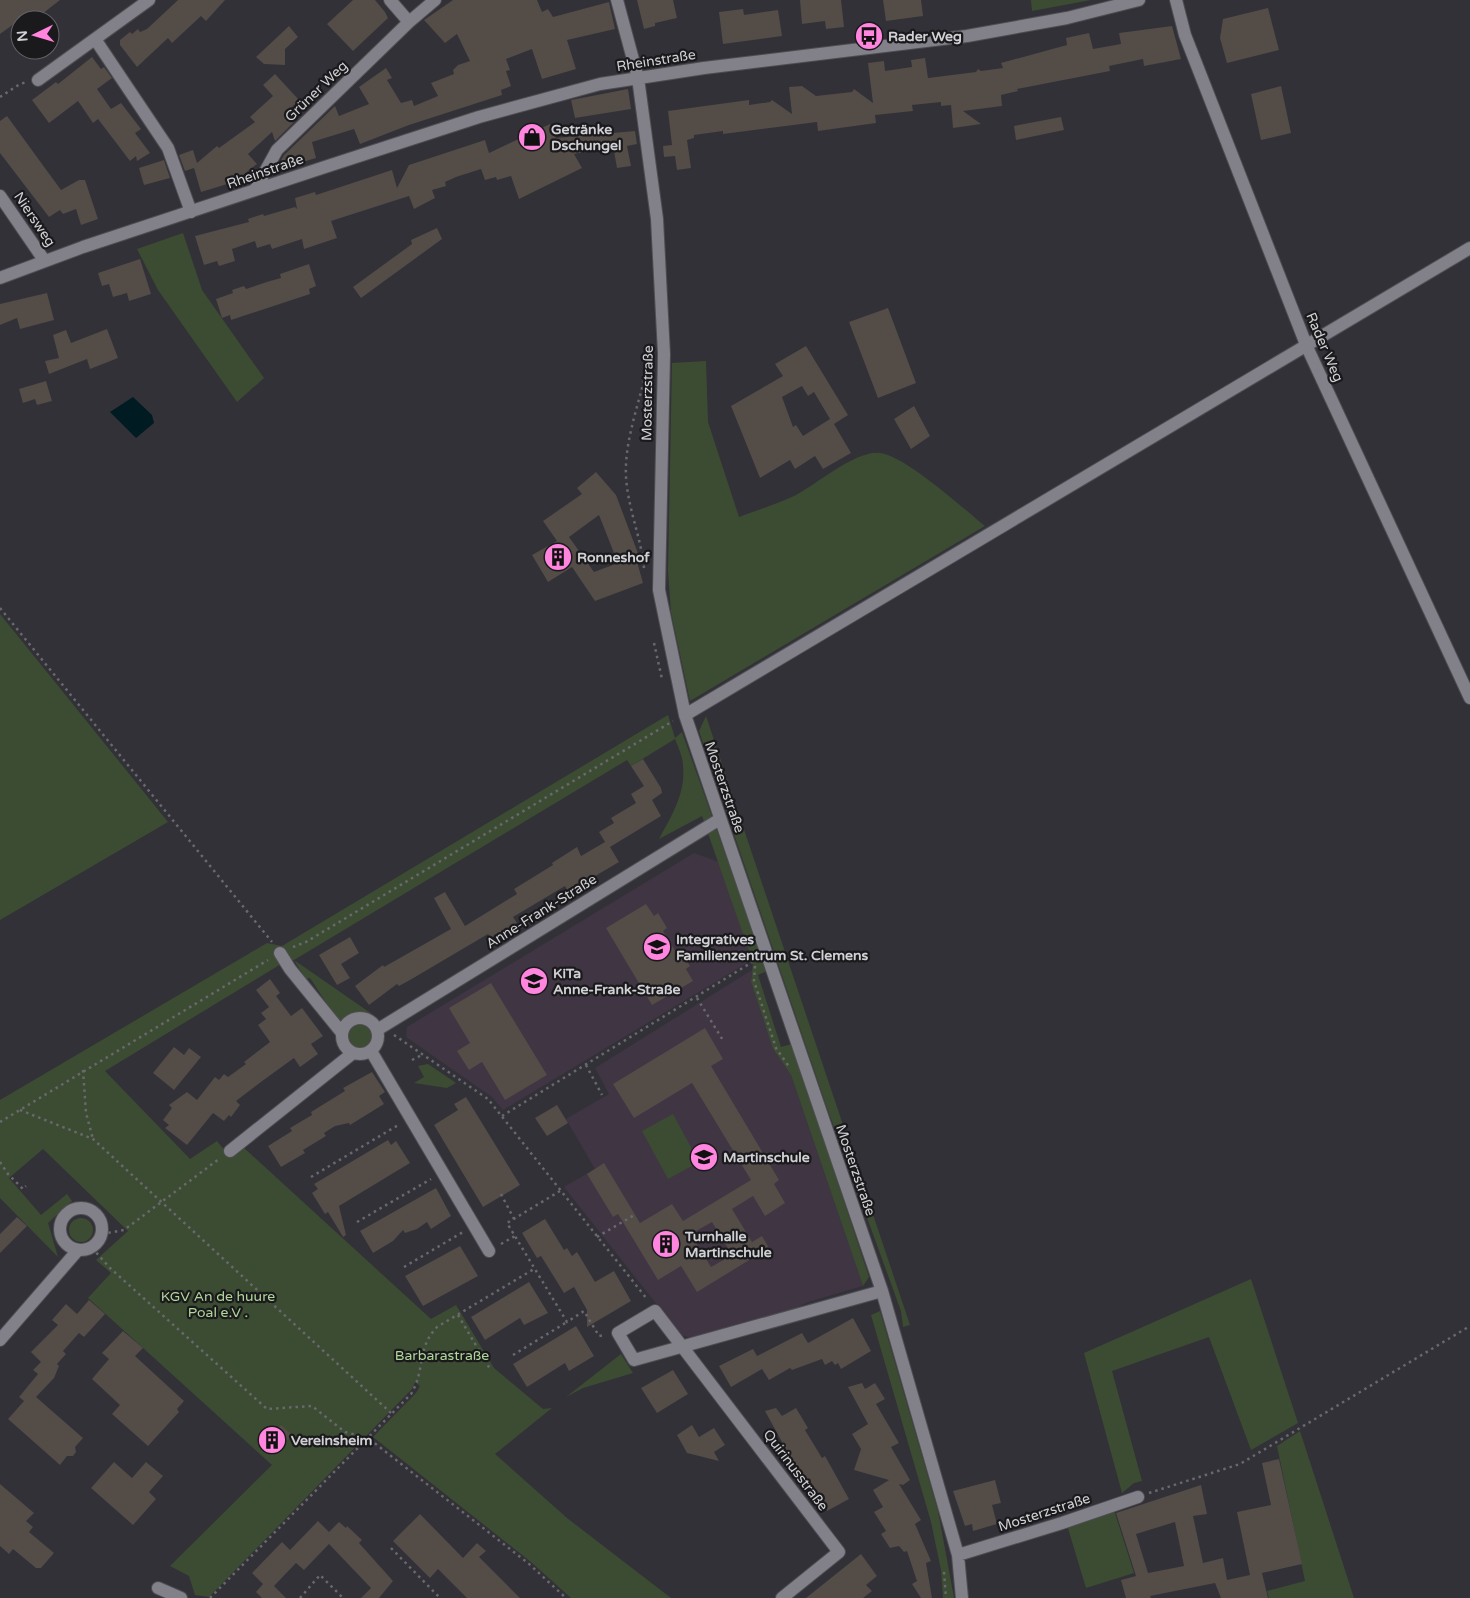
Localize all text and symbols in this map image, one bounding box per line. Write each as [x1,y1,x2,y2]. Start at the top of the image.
north arrow [10,10,60,60]
bus stop icon: Rader Weg [854,21,884,51]
place label: Rader Weg [888,28,962,45]
text: N [14,30,32,42]
street label: Rheinstraße [615,46,697,75]
street label: Grüner Weg [282,57,351,125]
place label: Getränke Dschungel [551,121,621,154]
shop icon: Getränke Dschungel [517,122,547,152]
street label: Rheinstraße [225,150,306,193]
street label: Niersweg [10,189,59,250]
street label: Rader Weg [1302,310,1347,385]
street label: Mosterzstraße [638,345,657,441]
building icon: Ronneshof [543,542,573,572]
place label: Ronneshof [577,549,650,566]
street label: Mosterzstraße [701,739,748,835]
street label: Anne-Frank-Straße [483,870,600,952]
place label: Integratives Familienzentrum St. Clemens [676,931,868,964]
school or university icon: Integratives Familienzentrum St. Clemens [642,932,672,962]
place label: KiTa Anne-Frank-Straße [553,965,680,998]
school or university icon: KiTa Anne-Frank-Straße [519,966,549,996]
street label: Mosterzstraße [832,1122,879,1218]
school or university icon: Martinschule [689,1142,719,1172]
place label: Martinschule [723,1149,810,1166]
place label: Turnhalle Martinschule [684,1228,772,1261]
building icon: Turnhalle Martinschule [651,1229,681,1259]
park label: KGV An de huure Poal e.V . [161,1288,275,1321]
park label: Barbarastraße [395,1347,489,1364]
building icon: Vereinsheim [257,1425,287,1455]
street label: Quirinusstraße [759,1426,832,1514]
place label: Vereinsheim [291,1432,373,1449]
street label: Mosterzstraße [996,1490,1092,1535]

